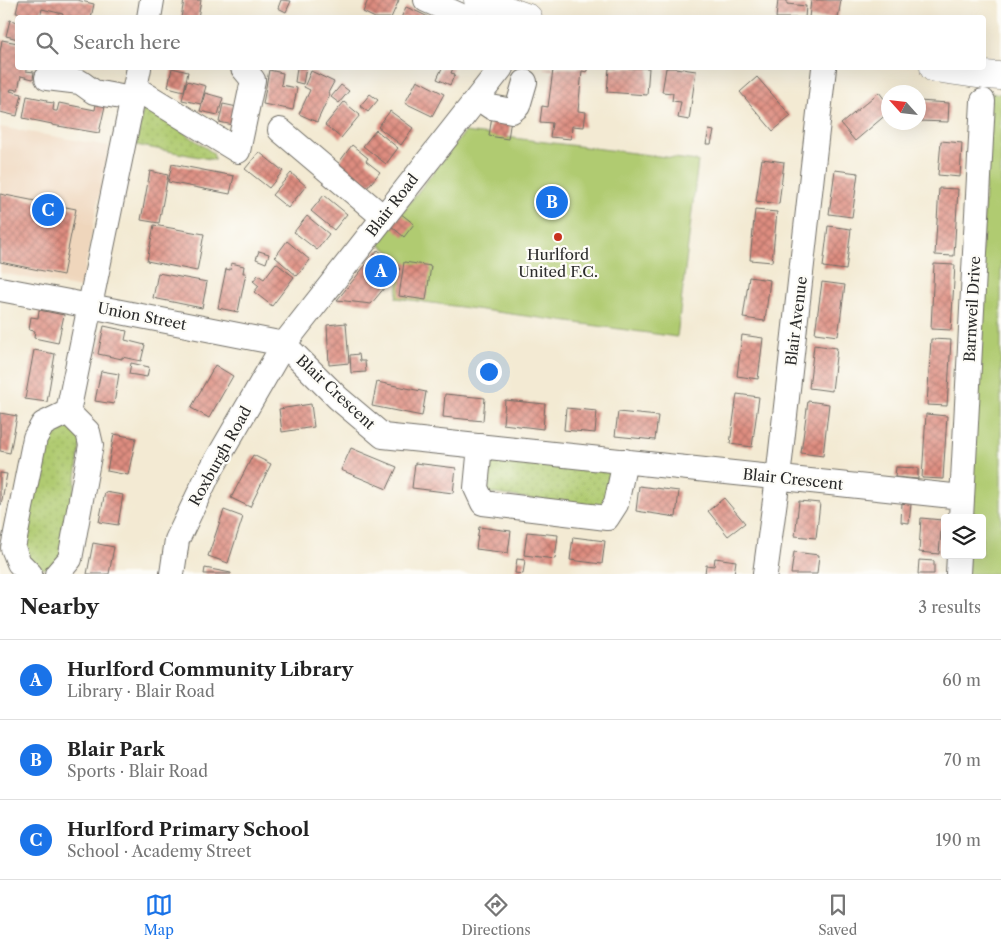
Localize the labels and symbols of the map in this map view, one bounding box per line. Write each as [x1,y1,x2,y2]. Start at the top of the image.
north arrow [881,85,926,130]
street label: Blair Road [362,170,422,240]
pin: B [536,183,568,221]
pin: C [32,191,64,229]
marker: Hurlford United F.C. [552,231,564,243]
place label: Hurlford United F.C. [518,245,598,281]
pin: A [365,252,397,290]
street label: Barnweil Drive [960,256,984,362]
street label: Blair Avenue [781,275,811,367]
street label: Union Street [96,298,189,334]
street label: Blair Crescent [293,351,380,434]
your location [476,359,502,385]
street label: Roxburgh Road [185,403,255,509]
street label: Blair Crescent [742,464,845,494]

